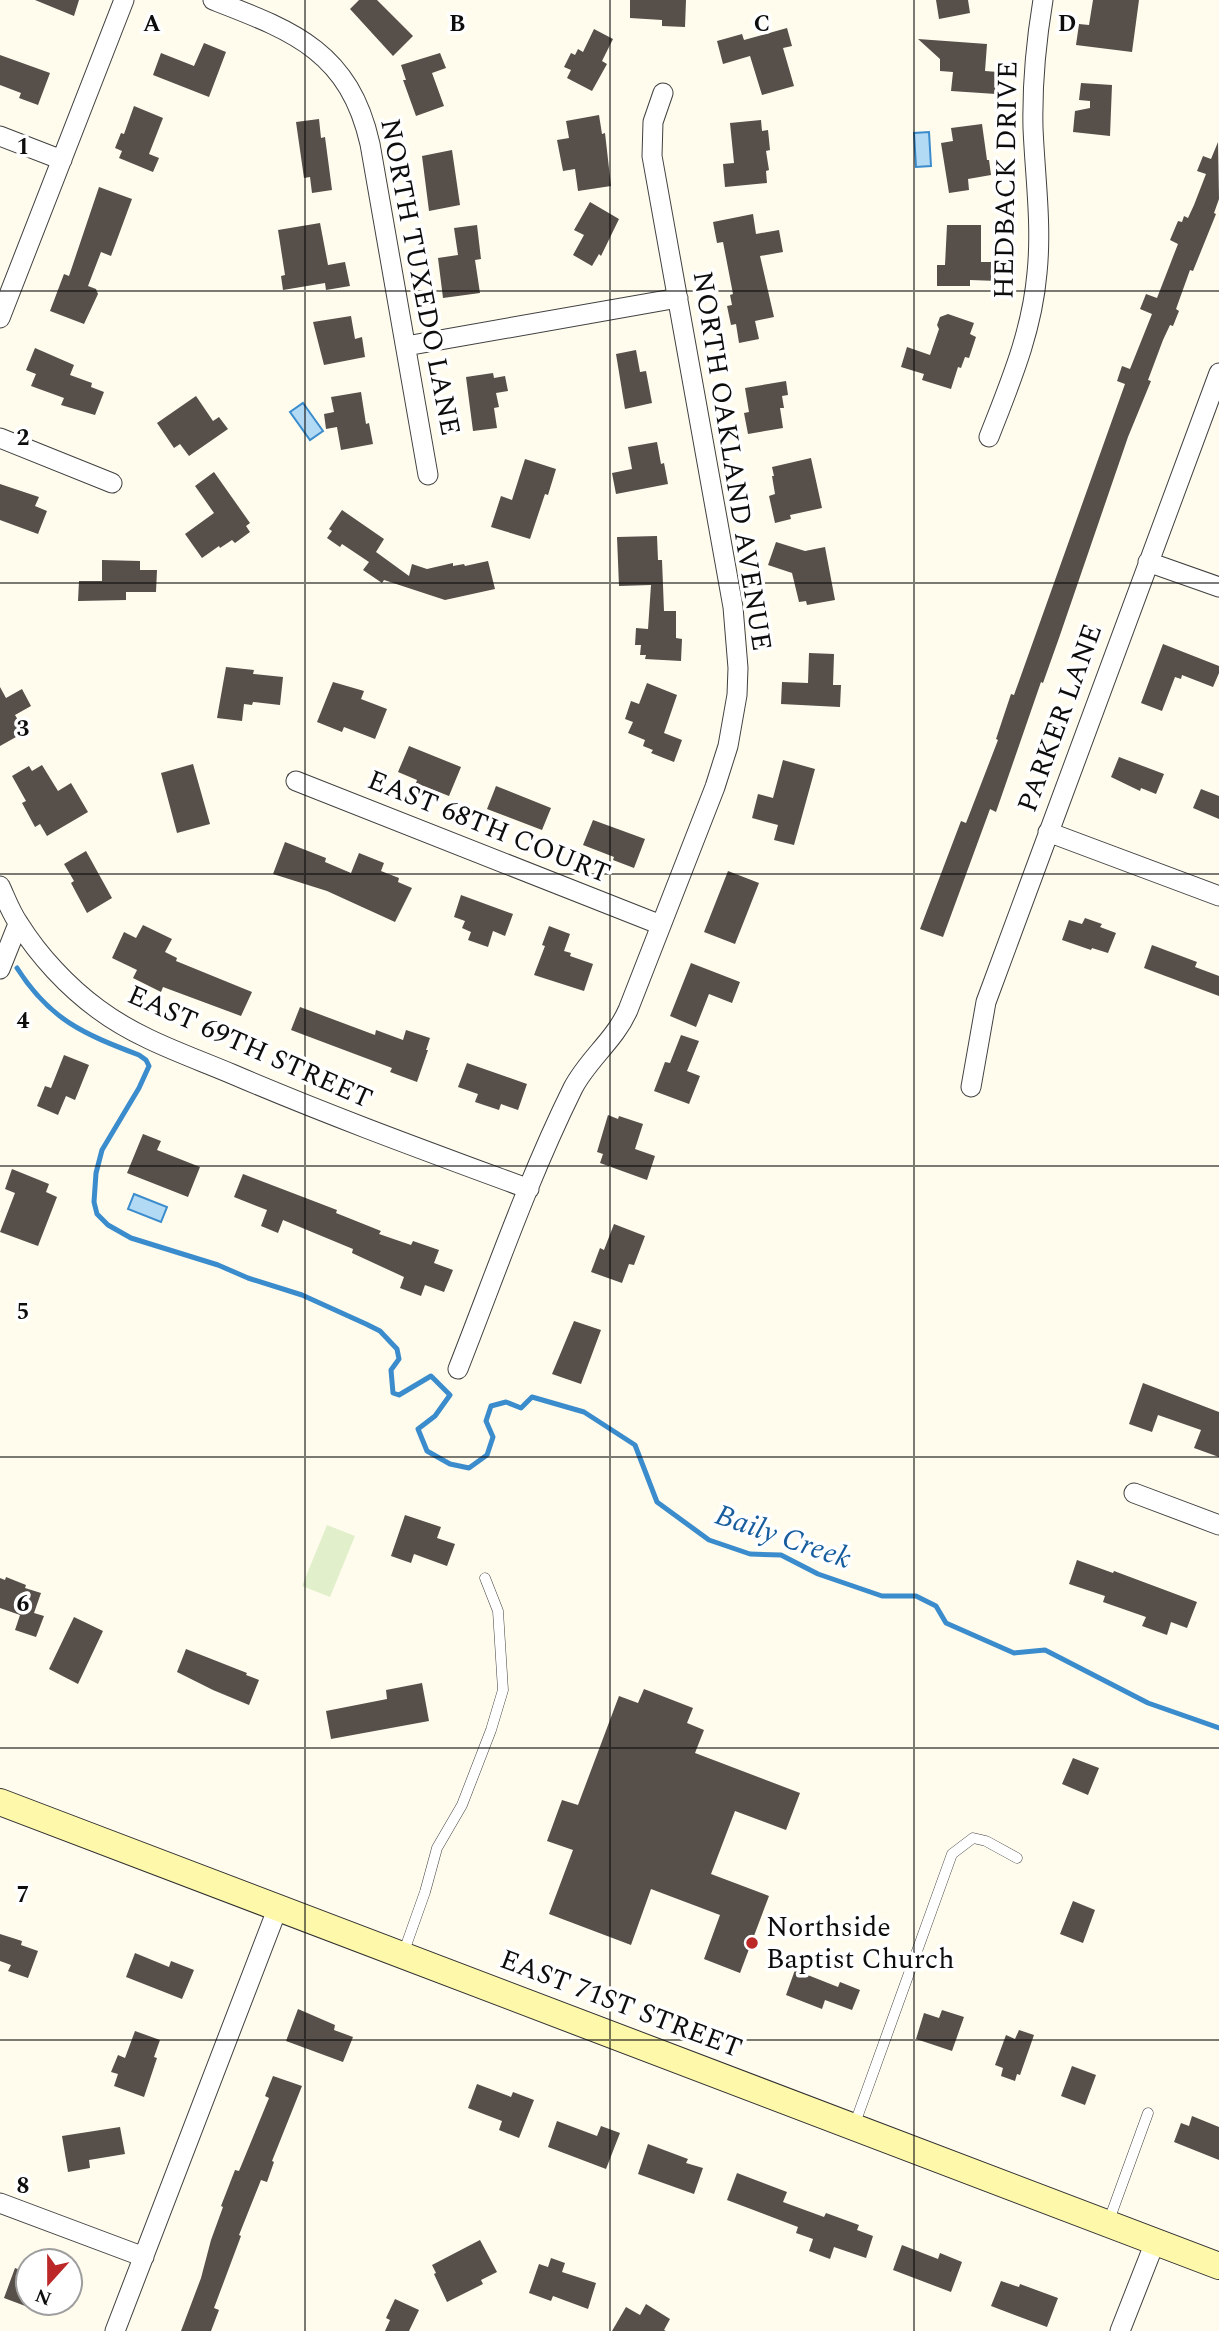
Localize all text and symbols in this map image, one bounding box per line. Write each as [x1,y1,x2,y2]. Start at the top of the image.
text: A [143,7,161,42]
text: B [449,7,465,42]
text: C [754,7,770,42]
text: D [1058,7,1076,42]
street label: HEDBACK DRIVE [982,61,1030,299]
street label: NORTH TUXEDO LANE [368,115,472,439]
text: 1 [17,130,29,165]
street label: NORTH OAKLAND AVENUE [681,268,783,654]
text: 2 [17,421,30,456]
street label: PARKER LANE [1006,618,1114,818]
text: 3 [17,712,30,747]
street label: EAST 68TH COURT [361,759,617,895]
street label: EAST 69TH STREET [121,974,379,1120]
text: 4 [17,1004,30,1039]
text: 5 [17,1295,29,1330]
water label: Baily Creek [709,1492,857,1582]
text: 6 [17,1587,30,1622]
text: 7 [17,1878,29,1913]
place label: Northside Baptist Church [766,1906,955,1981]
marker: Northside Baptist Church [744,1935,760,1951]
street label: EAST 71ST STREET [494,1938,748,2070]
text: 8 [17,2169,29,2204]
north arrow [14,2247,84,2317]
text: N [31,2280,56,2313]

